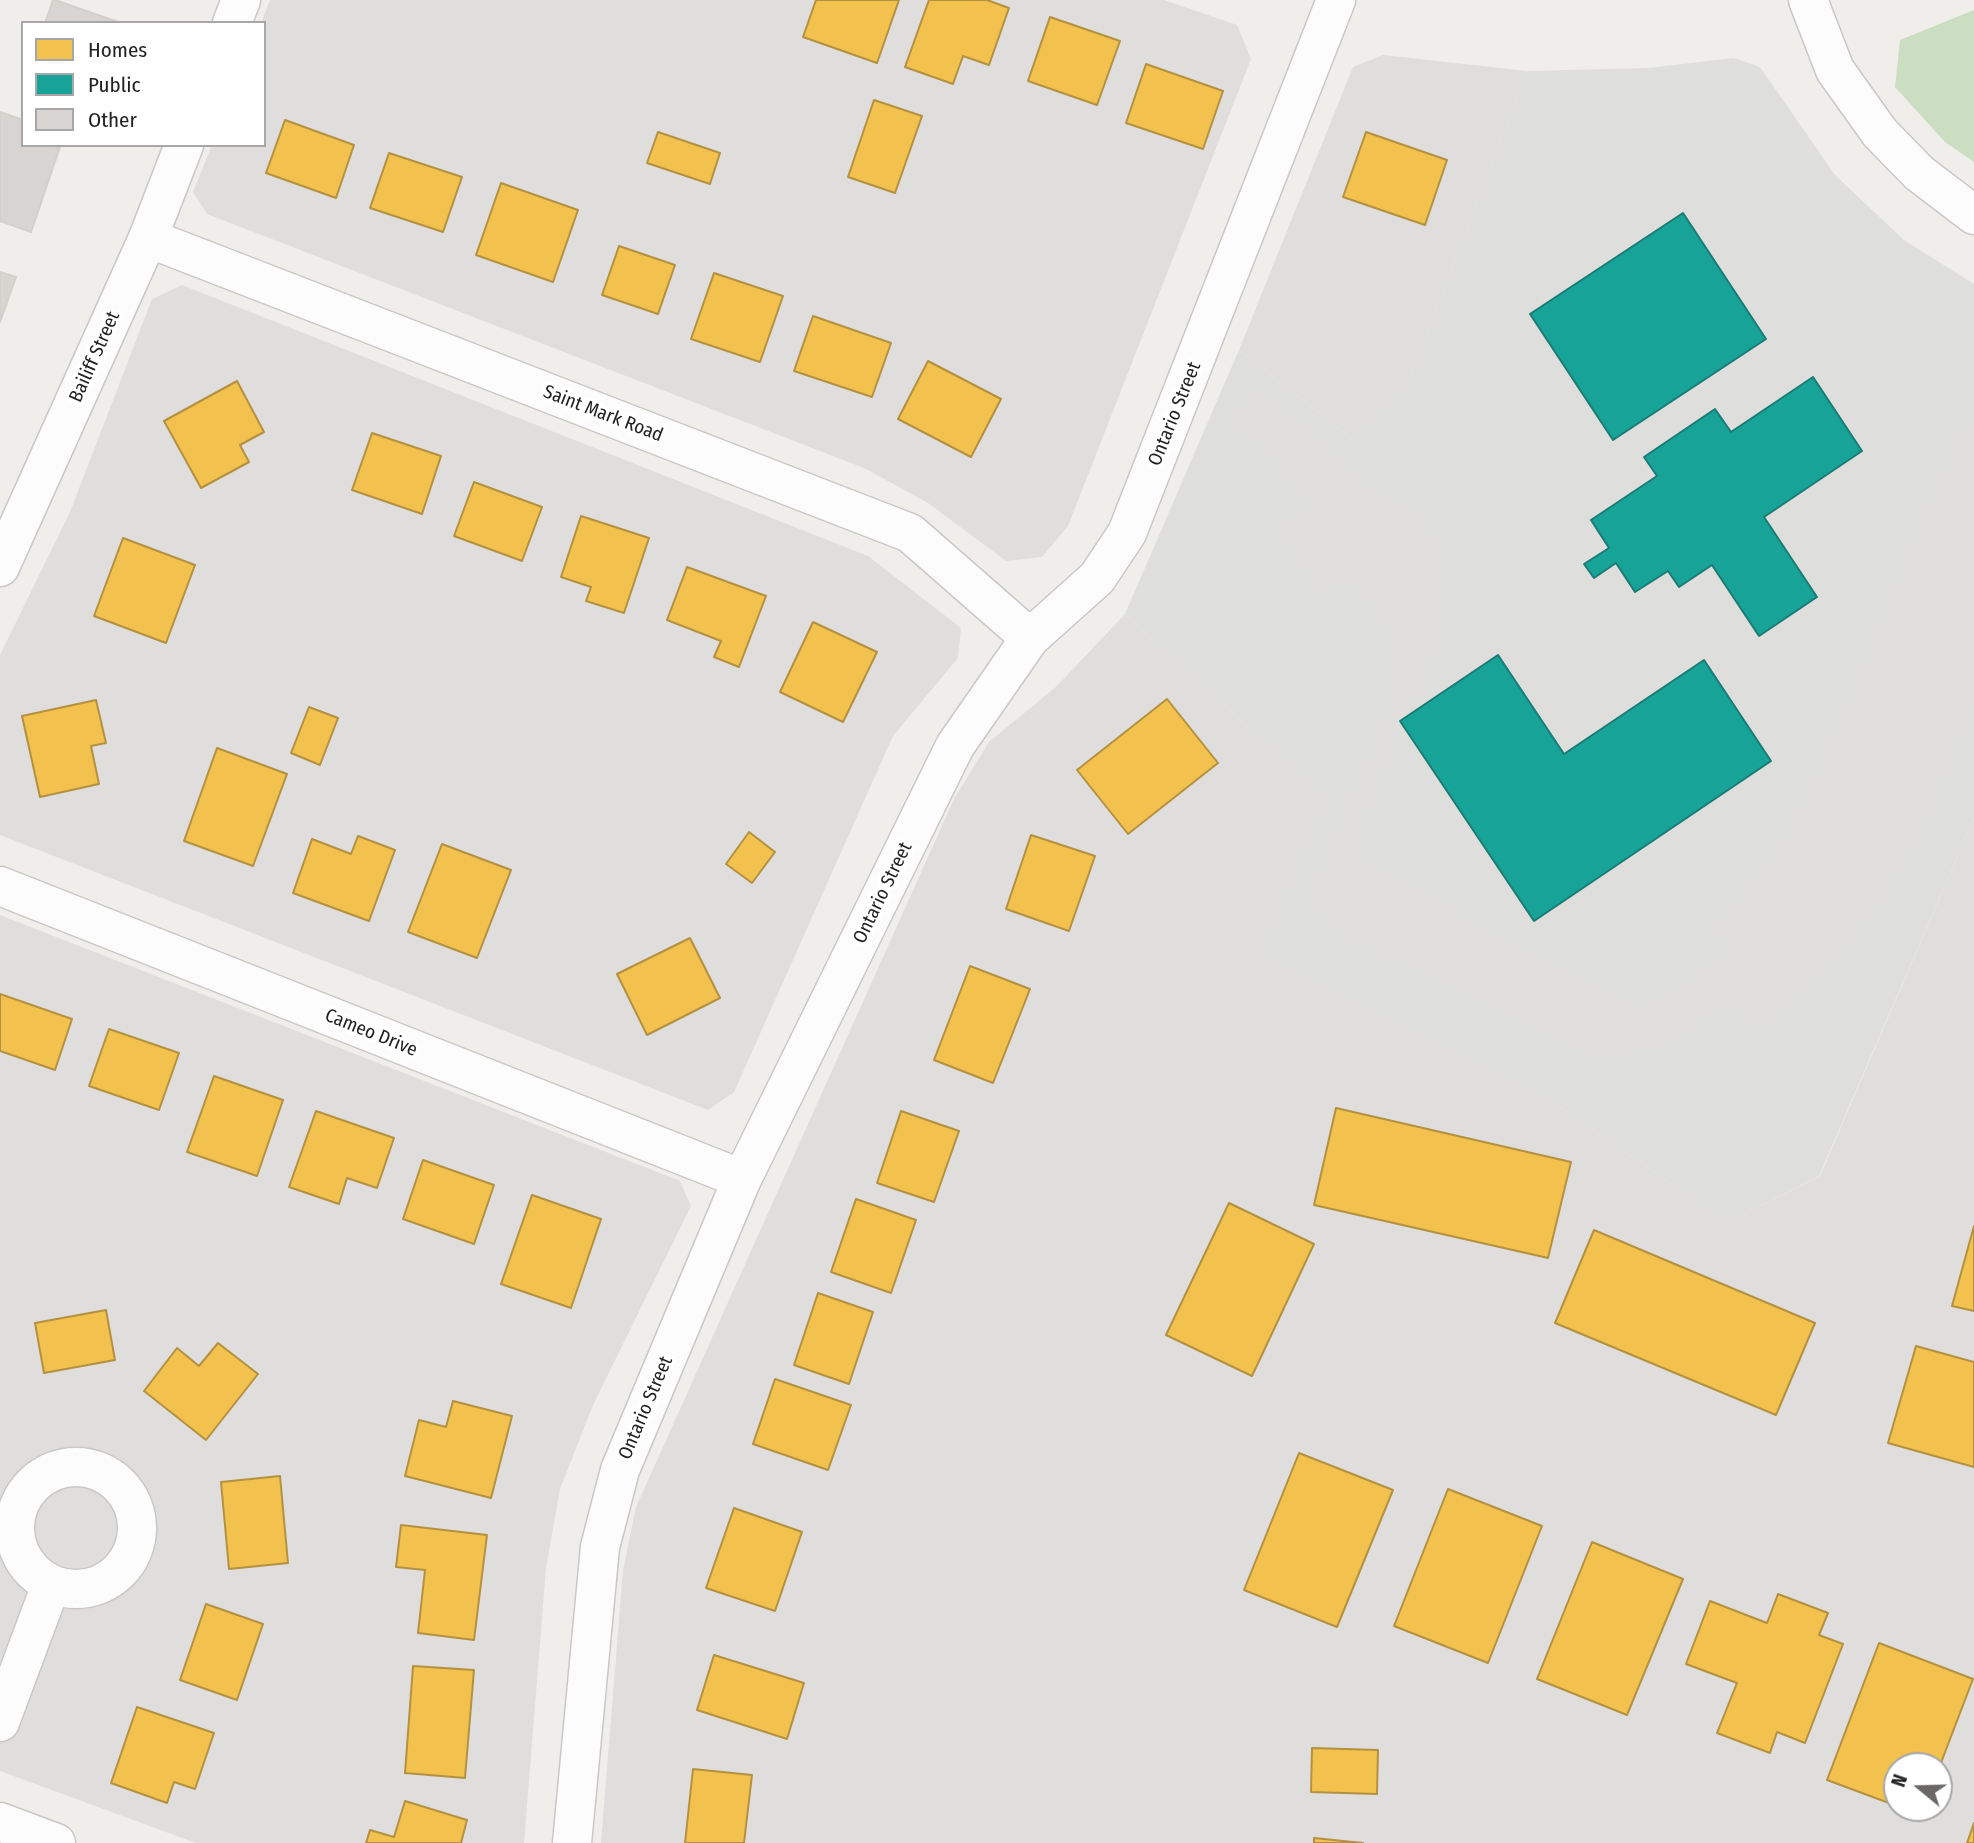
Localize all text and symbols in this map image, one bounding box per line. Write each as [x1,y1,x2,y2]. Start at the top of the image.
legend [21,21,266,147]
text: Homes [88,37,147,63]
text: Public [88,72,140,98]
text: Other [88,107,137,133]
street label: Bailiff Street [65,308,125,406]
street label: Ontario Street [1144,359,1206,469]
street label: Saint Mark Road [540,381,666,447]
street label: Ontario Street [849,839,917,947]
street label: Cameo Drive [322,1004,420,1062]
street label: Ontario Street [614,1353,678,1463]
north arrow [1883,1752,1953,1822]
text: N [1887,1772,1912,1790]

